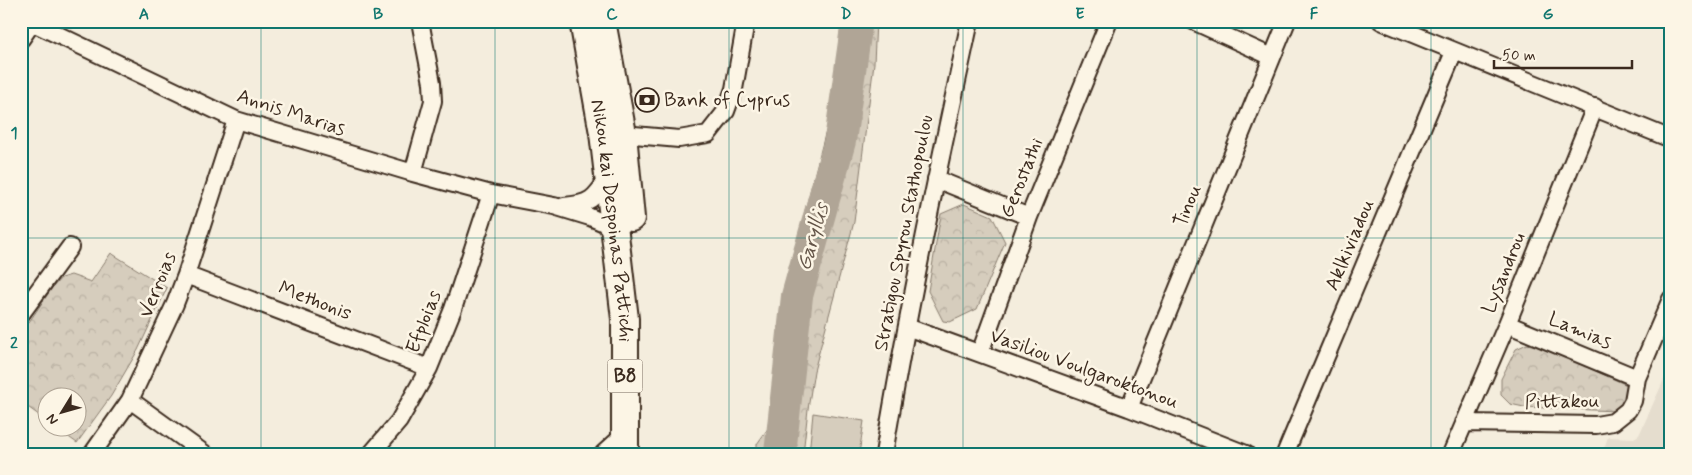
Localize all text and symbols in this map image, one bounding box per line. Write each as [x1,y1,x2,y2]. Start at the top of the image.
text: A [139,4,149,25]
text: B [373,4,383,25]
text: C [606,4,618,25]
text: D [840,4,852,25]
text: E [1075,4,1085,25]
text: F [1310,4,1319,25]
text: G [1543,4,1554,25]
scale bar [1494,38,1632,70]
text: 50 m [1502,46,1536,66]
street label: Annis Marias [233,83,349,143]
bank icon: Bank of Cyprus [634,87,660,113]
place label: Bank of Cyprus [664,87,790,114]
street label: Nikou kai Despoinas Pattichi [584,97,639,342]
street label: Stratigou Spyrou Stathopoulou [868,112,940,354]
text: 1 [10,123,18,144]
street label: Gerostathi [994,134,1050,222]
street label: Tinou [1167,181,1209,231]
street label: Aklkiviadou [1319,195,1381,295]
water label: Garyllis [790,198,836,274]
street label: Lysandrou [1476,229,1532,317]
street label: Verroias [133,248,184,322]
street label: Methonis [274,275,356,327]
street label: Efploias [400,286,448,357]
street label: Lamias [1544,306,1616,356]
street label: Vasiliou Voulgaroktonou [986,322,1182,417]
text: 2 [10,333,18,354]
road number: B8 [608,360,642,392]
north arrow [38,388,88,438]
street label: Pittakou [1524,388,1600,416]
text: N [42,410,62,428]

